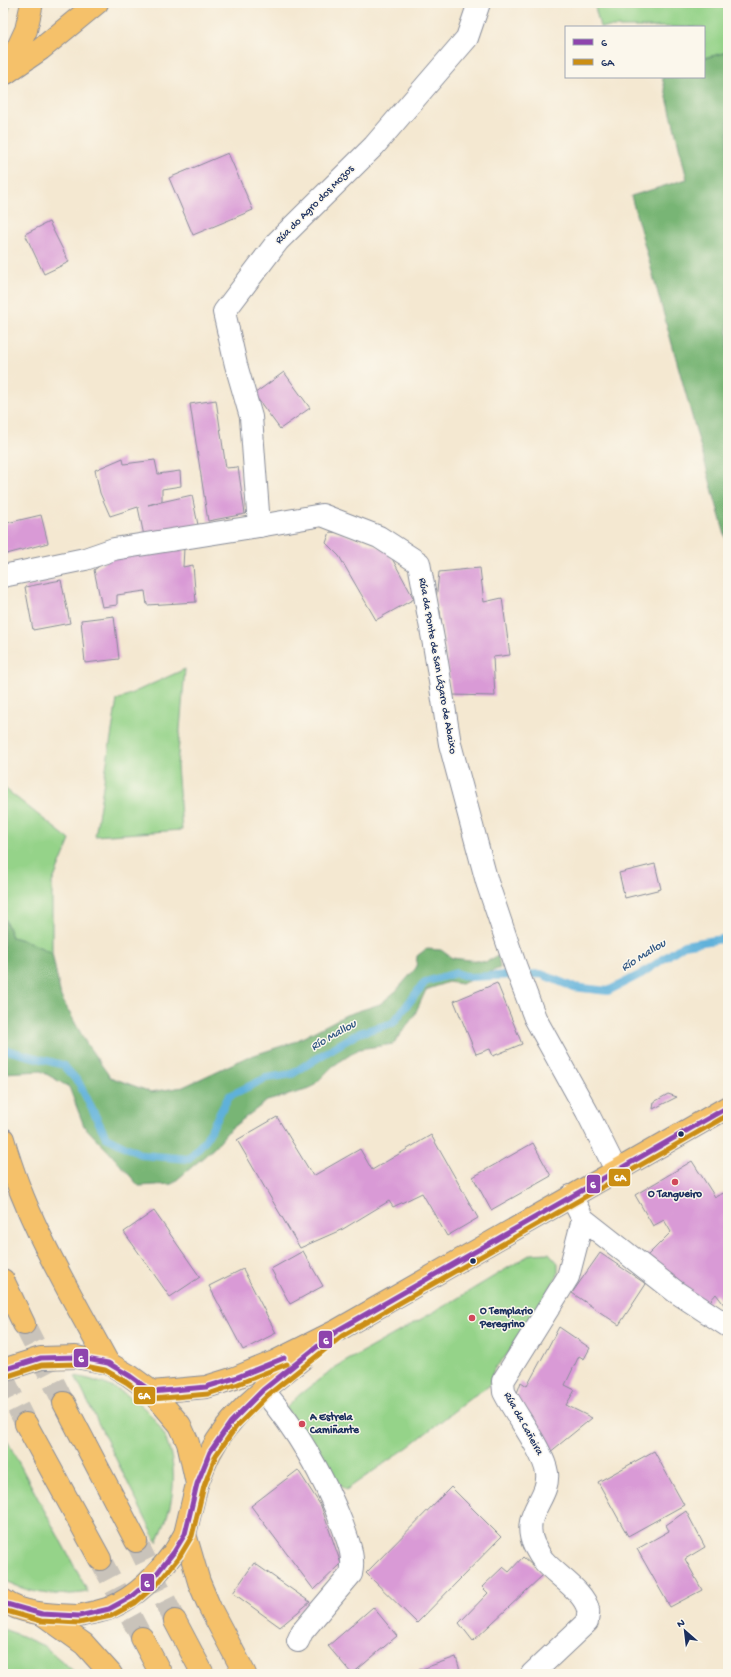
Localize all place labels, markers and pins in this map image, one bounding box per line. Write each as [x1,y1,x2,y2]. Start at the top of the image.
unlabelled marker [676,1129,686,1139]
marker: O Tangueiro [670,1177,680,1187]
place label: O Tangueiro [648,1189,702,1202]
unlabelled marker [468,1256,478,1266]
place label: O Templario Peregrino [479,1306,533,1332]
marker: O Templario Peregrino [467,1313,477,1323]
place label: A Estrela Camiñante [309,1411,360,1437]
marker: A Estrela Camiñante [297,1419,307,1429]

